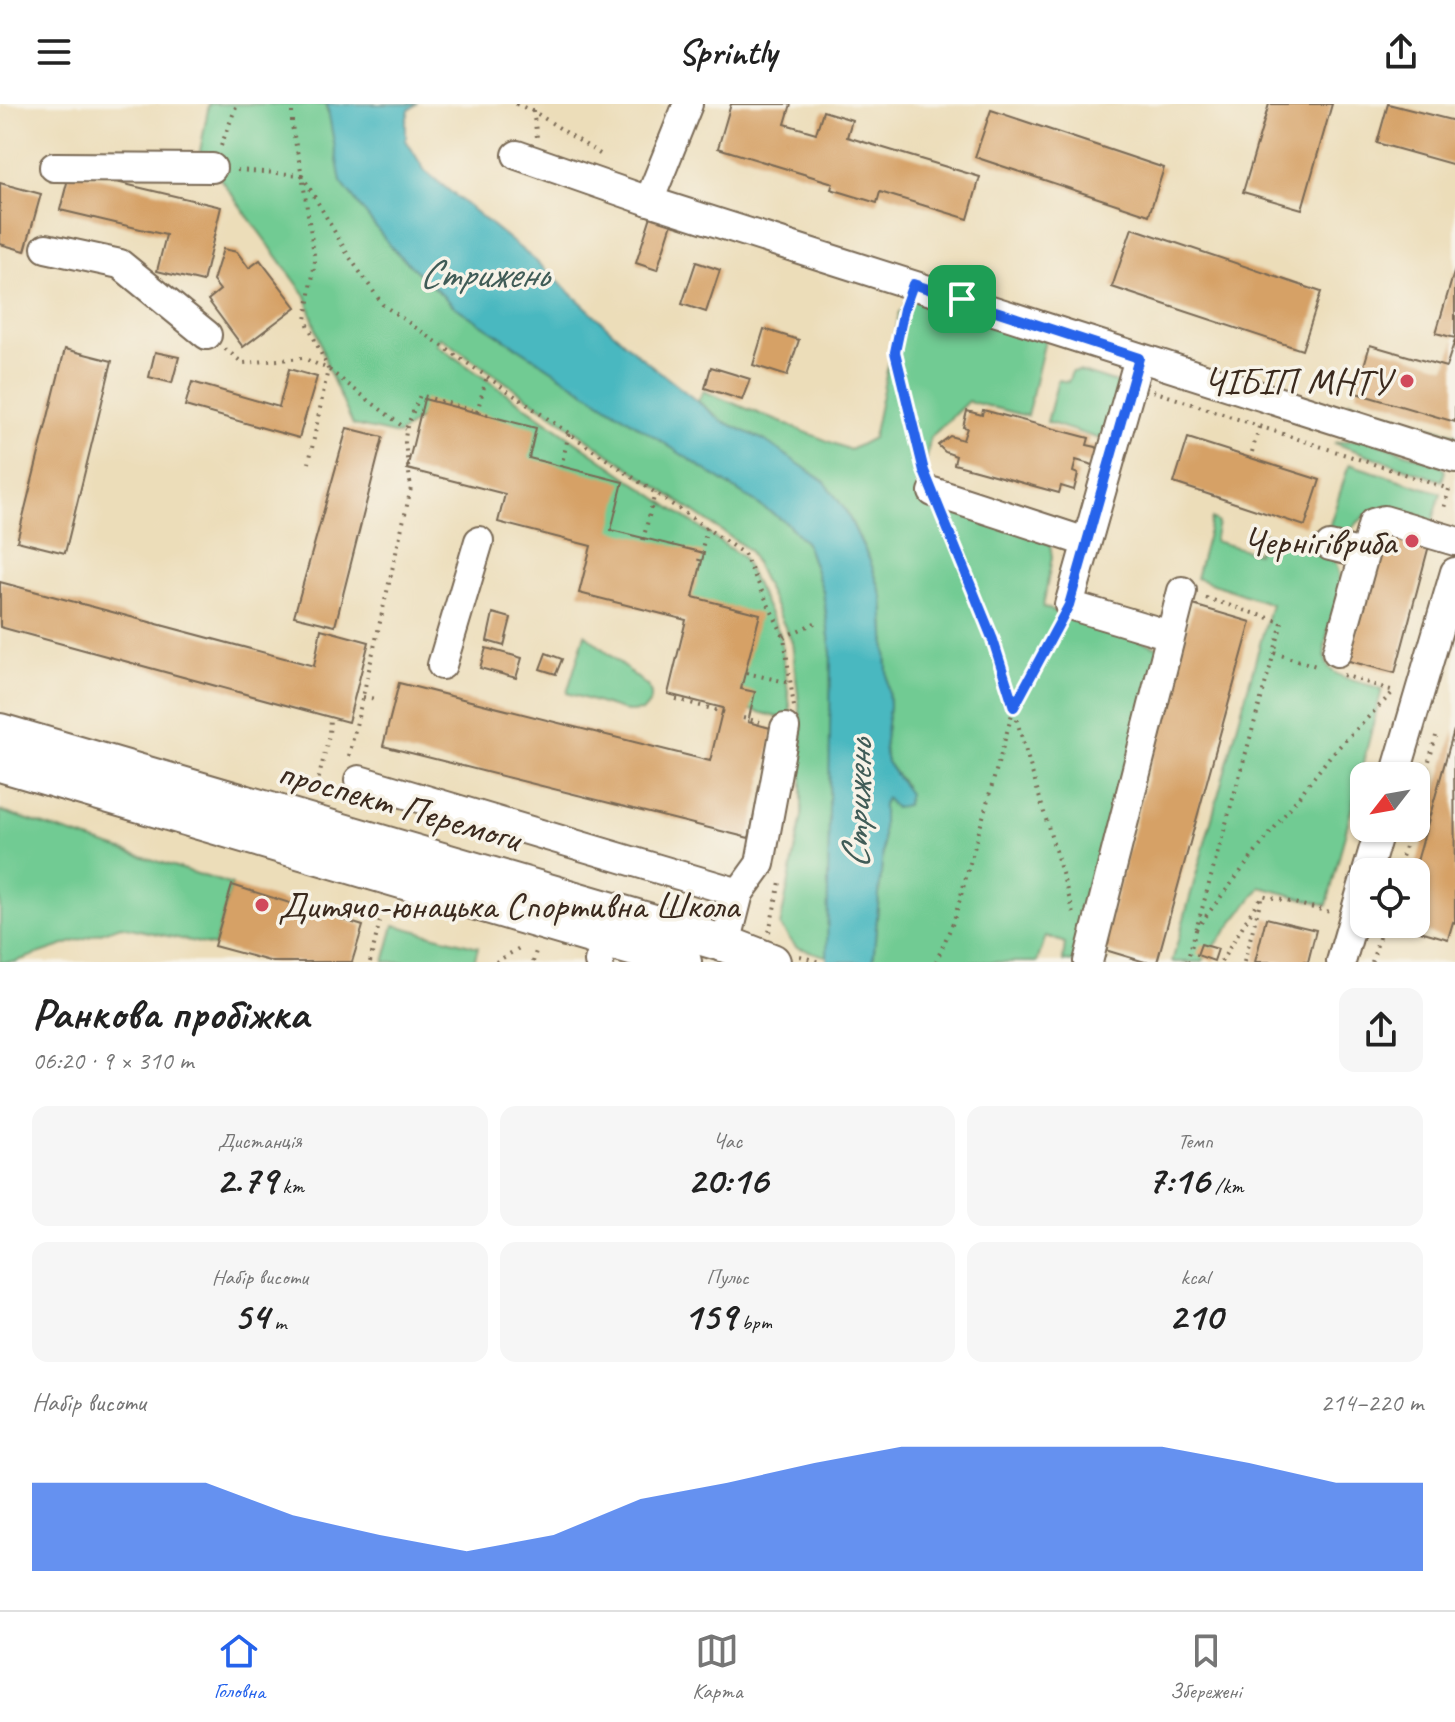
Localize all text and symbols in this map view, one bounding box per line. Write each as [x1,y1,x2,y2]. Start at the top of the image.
text: Sprintly [678,29,777,75]
icon: menu [32,30,76,74]
icon: share [1379,30,1423,74]
water label: Стрижень [419,249,552,299]
pin [928,265,996,333]
icon: arrive [940,277,984,321]
place label: ЧІБІП МНТУ [1204,358,1397,405]
marker: ЧІБІП МНТУ [1398,372,1416,390]
place label: Чернігівриба [1243,518,1399,565]
marker: Чернігівриба [1403,532,1421,550]
water label: Стрижень [830,735,884,870]
street label: проспект Перемоги [273,748,529,863]
north arrow [1350,762,1430,842]
map controls [1350,762,1430,938]
button: locate [1350,858,1430,938]
place label: Дитячо-юнацька Спортивна Школа [278,882,742,929]
marker: Дитячо-юнацька Спортивна Школа [253,896,271,914]
text: Ранкова пробіжка [32,986,308,1041]
button: share [1339,988,1423,1072]
text: 06:20 · 9 × 310 m [32,1044,193,1077]
text: Дистанція [218,1127,302,1155]
text: Час [713,1127,742,1155]
text: Темп [1177,1127,1213,1155]
text: 2.79 [216,1155,277,1205]
text: 20:16 [687,1155,768,1205]
text: 7:16 [1147,1155,1209,1205]
text: km [277,1172,304,1200]
text: /km [1209,1172,1244,1200]
text: Набір висоти [212,1263,308,1291]
text: Пульс [706,1263,749,1291]
text: kcal [1181,1263,1210,1291]
text: 54 [233,1291,269,1341]
text: 159 [683,1291,736,1341]
text: 210 [1168,1291,1222,1341]
text: m [269,1308,286,1336]
text: bpm [736,1308,772,1336]
text: Набір висоти [32,1386,145,1419]
text: 214–220 m [1320,1386,1423,1419]
tab: Головна [214,1629,265,1705]
tab: Карта [692,1629,742,1705]
tab: Збережені [1170,1629,1241,1705]

